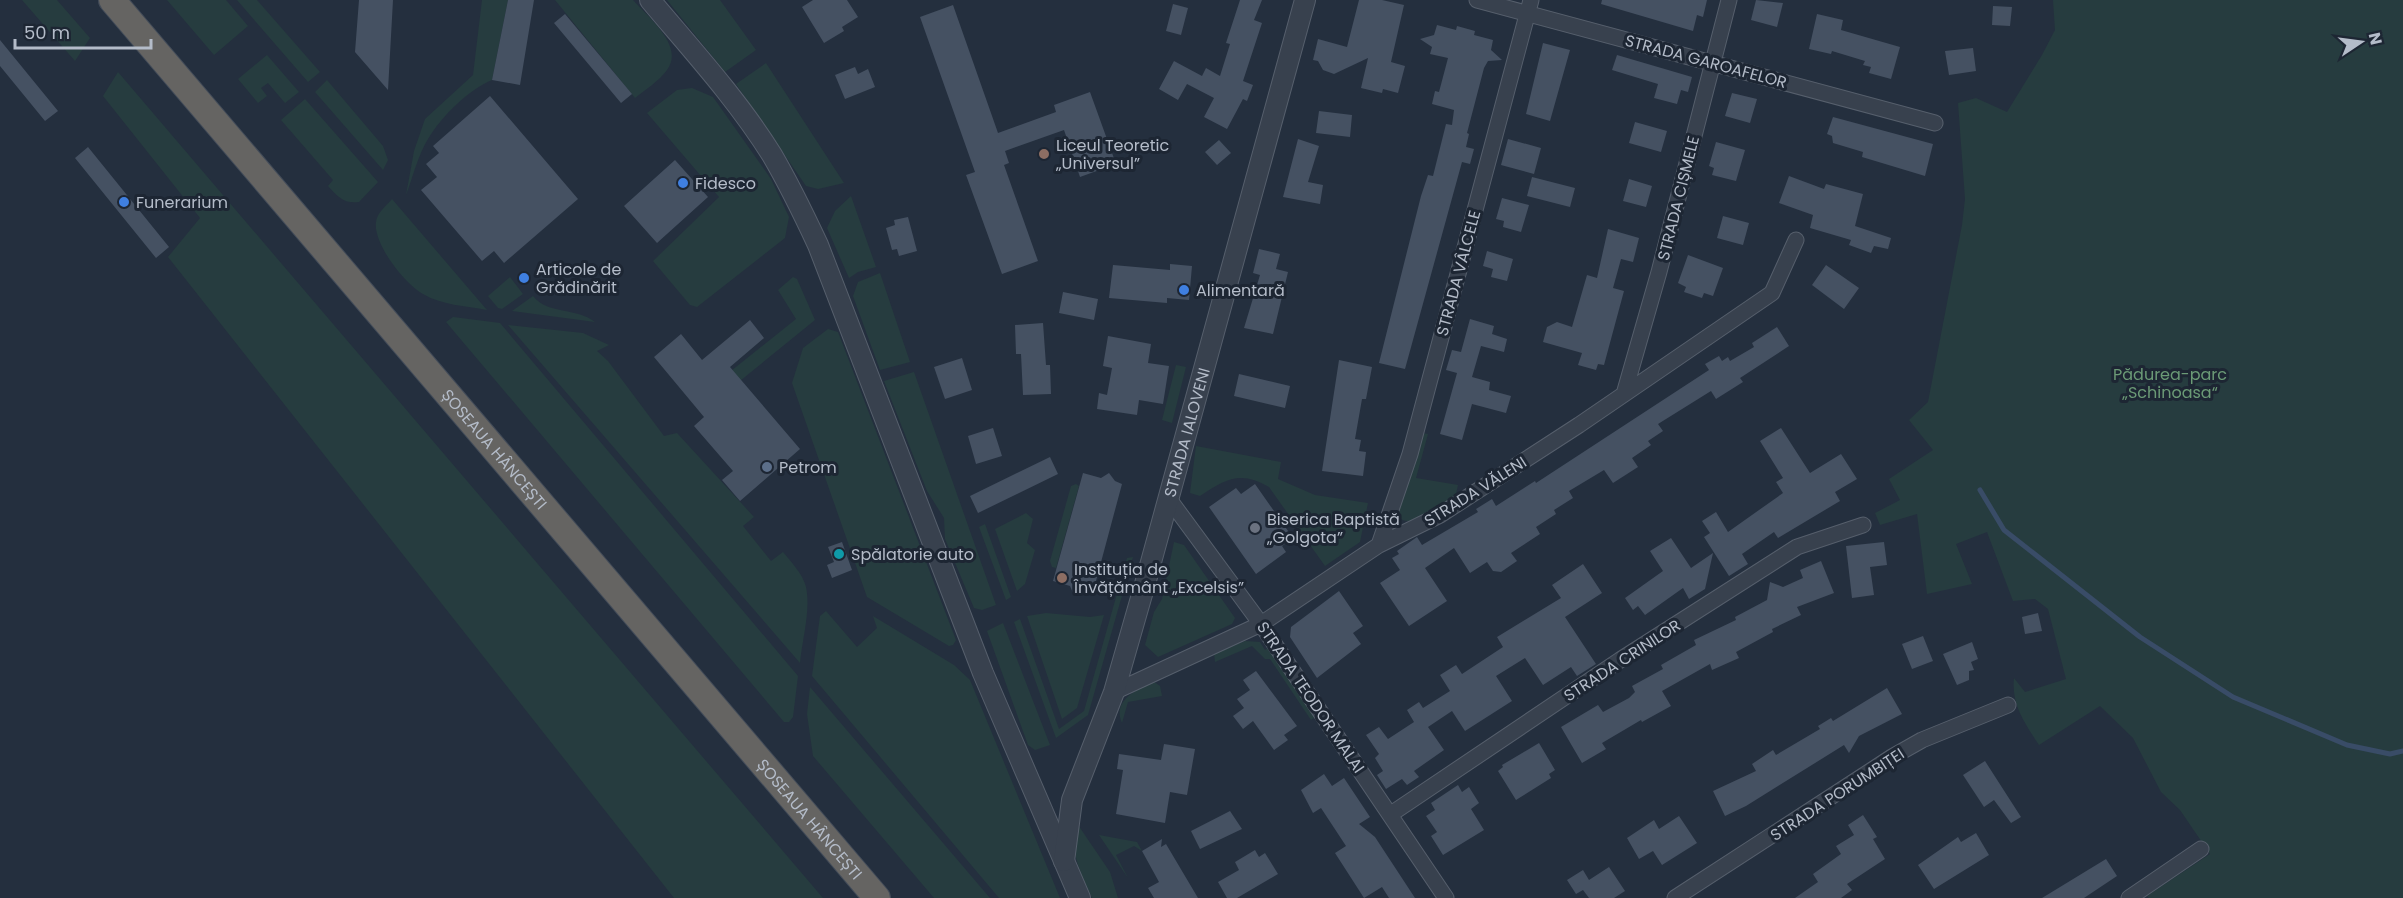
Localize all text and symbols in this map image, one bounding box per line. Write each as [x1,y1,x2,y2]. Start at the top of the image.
scale bar [15,12,152,50]
north arrow [2331,12,2391,72]
text: 50 m [24,20,70,45]
street label: STRADA GAROAFELOR [1622,29,1789,94]
text: N [2363,30,2388,47]
street label: STRADA CIȘMELE [1652,133,1705,263]
place label: Liceul Teoretic „Universul” [1055,134,1169,175]
marker: Liceul Teoretic „Universul” [1037,147,1051,161]
place label: Fidesco [695,172,756,195]
marker: Fidesco [676,176,690,190]
place label: Funerarium [136,191,228,214]
marker: Funerarium [117,195,131,209]
street label: STRADA VÂLCELE [1431,208,1486,338]
place label: Articole de Grădinărit [536,258,621,299]
marker: Articole de Grădinărit [517,271,531,285]
place label: Alimentară [1196,279,1285,302]
marker: Alimentară [1177,283,1191,297]
park label: Pădurea-parc „Schinoasa“ [2113,363,2227,404]
street label: STRADA IALOVENI [1158,365,1216,500]
street label: ȘOSEAUA HÂNCEȘTI [436,384,552,515]
street label: STRADA VĂLENI [1420,451,1531,532]
place label: Petrom [779,456,837,479]
marker: Petrom [760,460,774,474]
place label: Biserica Baptistă „Golgota” [1266,508,1400,549]
marker: Biserica Baptistă „Golgota” [1248,521,1262,535]
place label: Spălatorie auto [851,543,974,566]
marker: Spălatorie auto [832,547,846,561]
place label: Instituția de Învățământ „Excelsis” [1073,558,1244,599]
marker: Instituția de Învățământ „Excelsis” [1055,571,1069,585]
street label: STRADA CRINILOR [1559,614,1685,707]
street label: STRADA TEODOR MALAI [1251,617,1370,778]
street label: STRADA PORUMBIȚEI [1766,742,1909,846]
street label: ȘOSEAUA HÂNCEȘTI [751,754,867,885]

